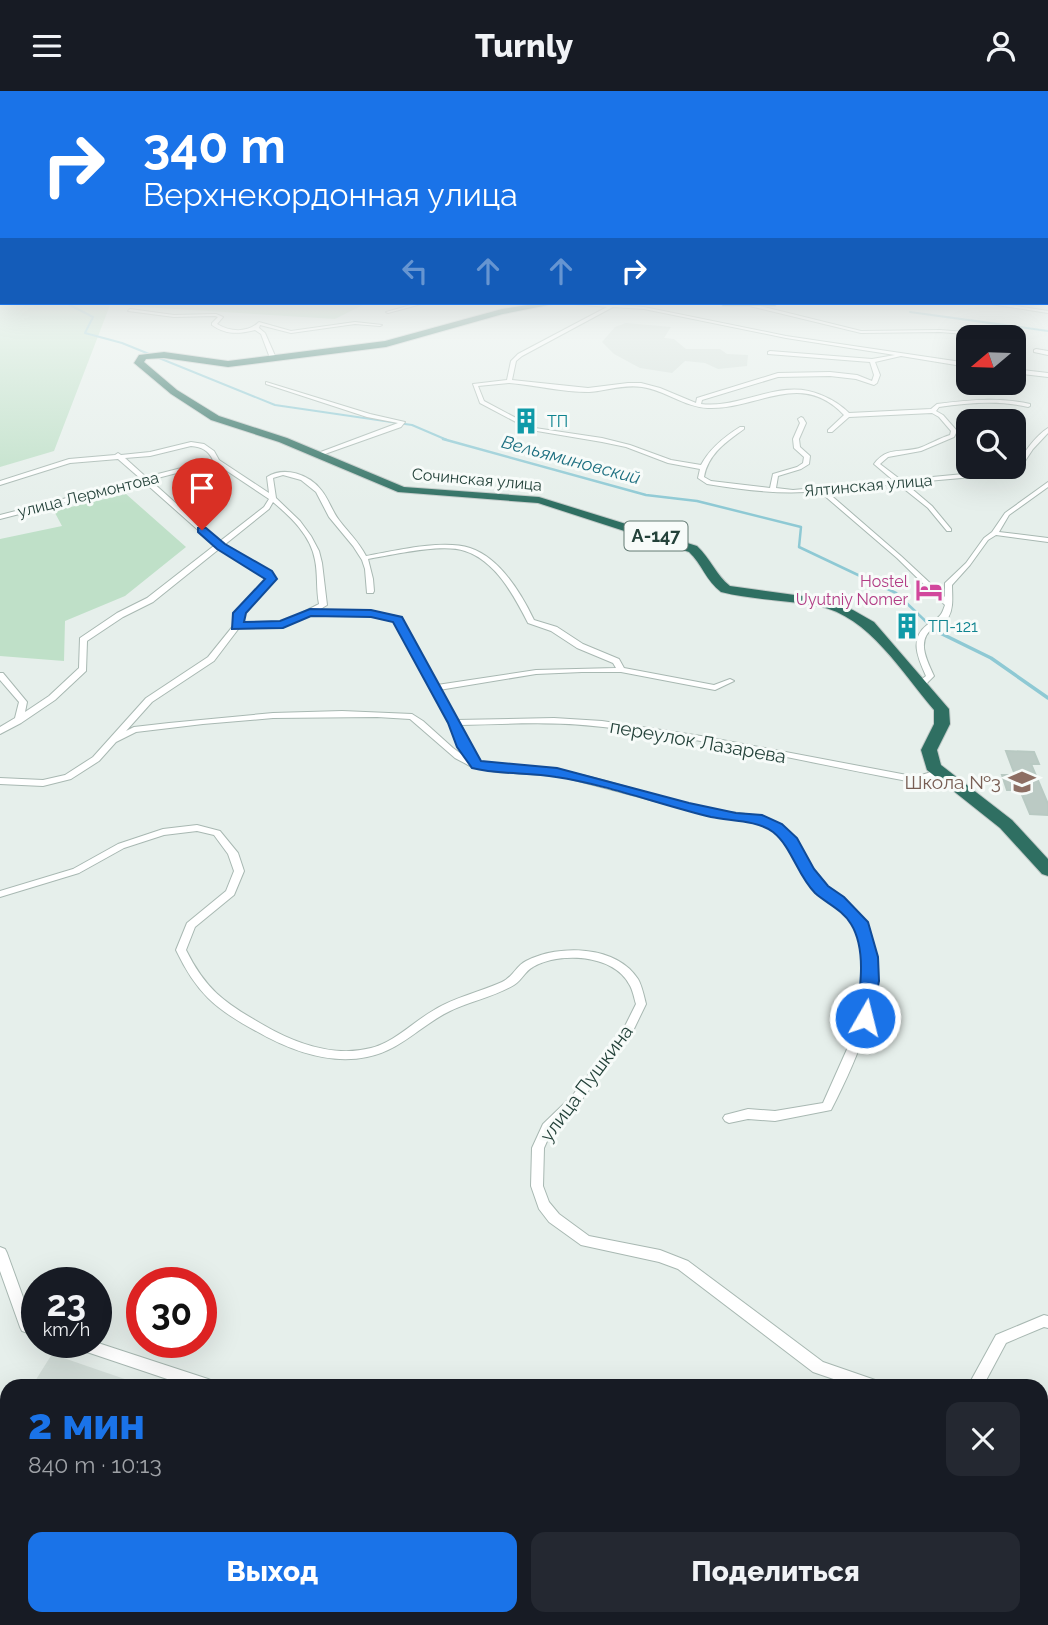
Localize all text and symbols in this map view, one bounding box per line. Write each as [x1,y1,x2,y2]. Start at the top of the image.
icon: menu [28,27,66,65]
text: Turnly [475,27,573,64]
icon: person [982,27,1020,65]
text: 340 m [143,117,286,174]
icon: right [28,119,119,210]
text: Верхнекордонная улица [143,176,518,213]
icon: left [396,252,434,290]
icon: ahead [469,252,507,290]
icon: ahead [542,252,580,290]
icon: right [615,252,653,290]
north arrow [956,325,1026,395]
map controls [956,325,1026,479]
building icon: ТП [511,406,541,436]
button: search [956,409,1026,479]
place label: ТП [547,412,568,431]
water label: Вельяминовский [499,431,643,488]
pin [172,458,232,530]
street label: Сочинская улица [411,464,543,495]
street label: улица Лермонтова [16,468,161,521]
icon: arrive [183,469,221,507]
street label: Ялтинская улица [803,470,933,501]
road number: А-147 [624,521,688,551]
place label: Hostel Uyutniy Nomer [796,572,909,609]
hotel icon: Hostel Uyutniy Nomer [914,575,944,605]
building icon: ТП-121 [892,611,922,641]
place label: ТП-121 [928,617,978,636]
street label: переулок Лазарева [608,715,788,767]
school or university icon: Школа №3 [1007,767,1037,797]
place label: Школа №3 [904,771,1001,793]
position arrow [828,981,902,1055]
street label: улица Пушкина [535,1020,637,1146]
speed limit sign: 30 [126,1267,217,1358]
text: 23 [47,1283,86,1324]
text: km/h [43,1319,90,1340]
text: 2 мин [28,1400,145,1449]
button: close [946,1402,1020,1476]
text: 840 m · 10:13 [28,1451,162,1478]
button: Выход [28,1532,517,1612]
button: Поделиться [531,1532,1020,1612]

